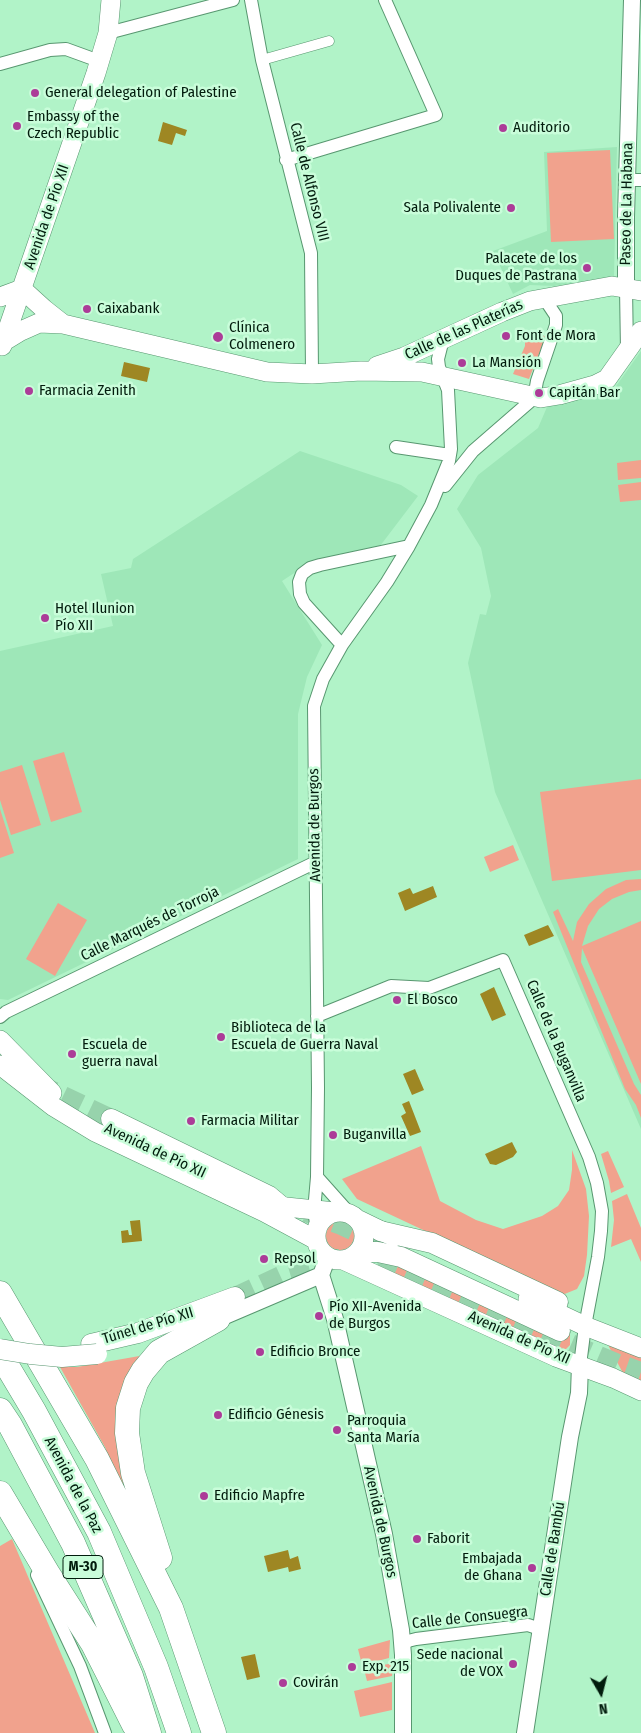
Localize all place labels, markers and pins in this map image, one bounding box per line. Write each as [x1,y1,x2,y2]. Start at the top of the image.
place label: General delegation of Palestine [45,84,237,102]
marker: General delegation of Palestine [29,87,41,99]
place label: Embassy of the Czech Republic [27,108,119,143]
place label: Auditorio [513,119,570,137]
marker: Embassy of the Czech Republic [11,120,23,132]
marker: Auditorio [497,122,509,134]
place label: Sala Polivalente [404,199,501,217]
marker: Sala Polivalente [505,202,517,214]
place label: Palacete de los Duques de Pastrana [455,250,577,285]
marker: Palacete de los Duques de Pastrana [581,262,593,274]
place label: Caixabank [97,300,159,318]
marker: Caixabank [81,303,93,315]
place label: Clínica Colmenero [229,319,295,354]
place label: Font de Mora [516,327,596,345]
marker: Clínica Colmenero [211,330,225,344]
marker: Font de Mora [500,330,512,342]
place label: La Mansión [472,354,541,372]
marker: La Mansión [456,357,468,369]
place label: Farmacia Zenith [39,382,136,400]
place label: Capitán Bar [549,384,620,402]
marker: Farmacia Zenith [23,385,35,397]
marker: Capitán Bar [533,387,545,399]
place label: Hotel Ilunion Pío XII [55,600,135,635]
marker: Hotel Ilunion Pío XII [39,612,51,624]
place label: El Bosco [407,991,458,1009]
marker: El Bosco [391,994,403,1006]
place label: Biblioteca de la Escuela de Guerra Naval [231,1019,378,1054]
marker: Biblioteca de la Escuela de Guerra Naval [215,1031,227,1043]
place label: Escuela de guerra naval [82,1036,158,1071]
marker: Escuela de guerra naval [66,1048,78,1060]
place label: Farmacia Militar [201,1112,299,1130]
marker: Farmacia Militar [185,1115,197,1127]
place label: Buganvilla [343,1126,407,1144]
marker: Buganvilla [327,1129,339,1141]
place label: Repsol [274,1250,316,1268]
marker: Repsol [258,1253,270,1265]
place label: Pío XII-Avenida de Burgos [329,1298,422,1333]
marker: Pío XII-Avenida de Burgos [313,1310,325,1322]
place label: Edificio Bronce [270,1343,360,1361]
marker: Edificio Bronce [254,1346,266,1358]
place label: Edificio Génesis [228,1406,324,1424]
marker: Edificio Génesis [212,1409,224,1421]
place label: Parroquia Santa María [347,1412,420,1447]
marker: Parroquia Santa María [331,1424,343,1436]
place label: Edificio Mapfre [214,1487,305,1505]
marker: Edificio Mapfre [198,1490,210,1502]
place label: Faborit [427,1530,470,1548]
marker: Faborit [411,1533,423,1545]
place label: Embajada de Ghana [462,1550,522,1585]
marker: Embajada de Ghana [526,1562,538,1574]
place label: Sede nacional de VOX [417,1646,503,1681]
place label: Exp. 215 [362,1658,409,1676]
marker: Sede nacional de VOX [507,1658,519,1670]
marker: Exp. 215 [346,1661,358,1673]
place label: Covirán [293,1674,339,1692]
marker: Covirán [277,1677,289,1689]

